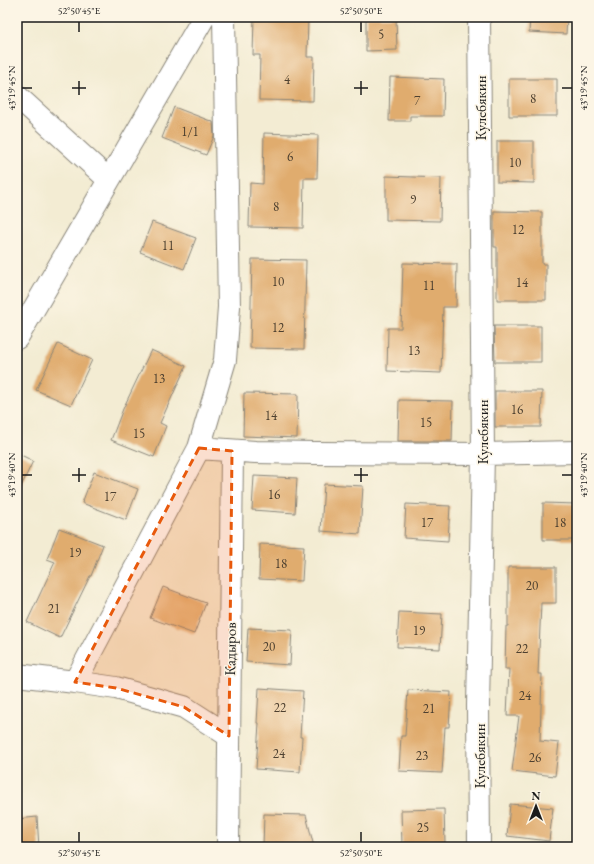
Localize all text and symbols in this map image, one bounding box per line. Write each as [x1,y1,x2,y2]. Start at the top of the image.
text: 52°50'45"E [58,4,101,17]
text: 52°50'50"E [340,4,383,17]
house number: 5 [378,26,384,43]
text: 43°19'45"N [5,65,18,110]
text: 43°19'45"N [577,65,590,110]
house number: 4 [284,71,291,88]
street label: Кулебякин [471,75,490,141]
house number: 8 [530,90,536,107]
house number: 7 [414,92,421,109]
house number: 1/1 [181,123,199,140]
house number: 6 [287,148,293,165]
house number: 10 [509,154,521,171]
house number: 9 [410,191,417,208]
house number: 8 [273,198,279,215]
house number: 12 [512,221,525,238]
house number: 11 [162,237,174,254]
house number: 10 [272,273,284,290]
house number: 14 [516,274,529,291]
house number: 11 [423,277,435,294]
house number: 12 [272,319,285,336]
house number: 13 [408,342,420,359]
house number: 13 [153,370,165,387]
street label: Кулебякин [473,399,492,465]
house number: 16 [511,401,523,418]
house number: 14 [265,407,278,424]
house number: 15 [420,414,432,431]
house number: 15 [133,425,145,442]
text: 43°19'40"N [5,452,18,497]
text: 43°19'40"N [577,452,590,497]
house number: 16 [268,486,280,503]
house number: 17 [104,488,117,505]
house number: 17 [421,514,434,531]
house number: 18 [554,514,566,531]
house number: 19 [69,544,82,561]
house number: 18 [275,555,287,572]
house number: 20 [526,577,538,594]
house number: 21 [48,600,60,617]
street label: Кадыров [220,622,240,676]
house number: 19 [413,622,426,639]
house number: 20 [263,638,275,655]
house number: 22 [516,640,529,657]
house number: 24 [519,687,532,704]
house number: 22 [274,699,287,716]
house number: 21 [423,700,435,717]
street label: Кулебякин [470,723,489,789]
house number: 24 [273,745,286,762]
house number: 23 [416,747,428,764]
house number: 26 [529,749,541,766]
north arrow [516,786,556,826]
text: N [532,789,541,803]
house number: 25 [417,819,429,836]
text: 52°50'45"E [58,846,101,859]
text: 52°50'50"E [340,846,383,859]

